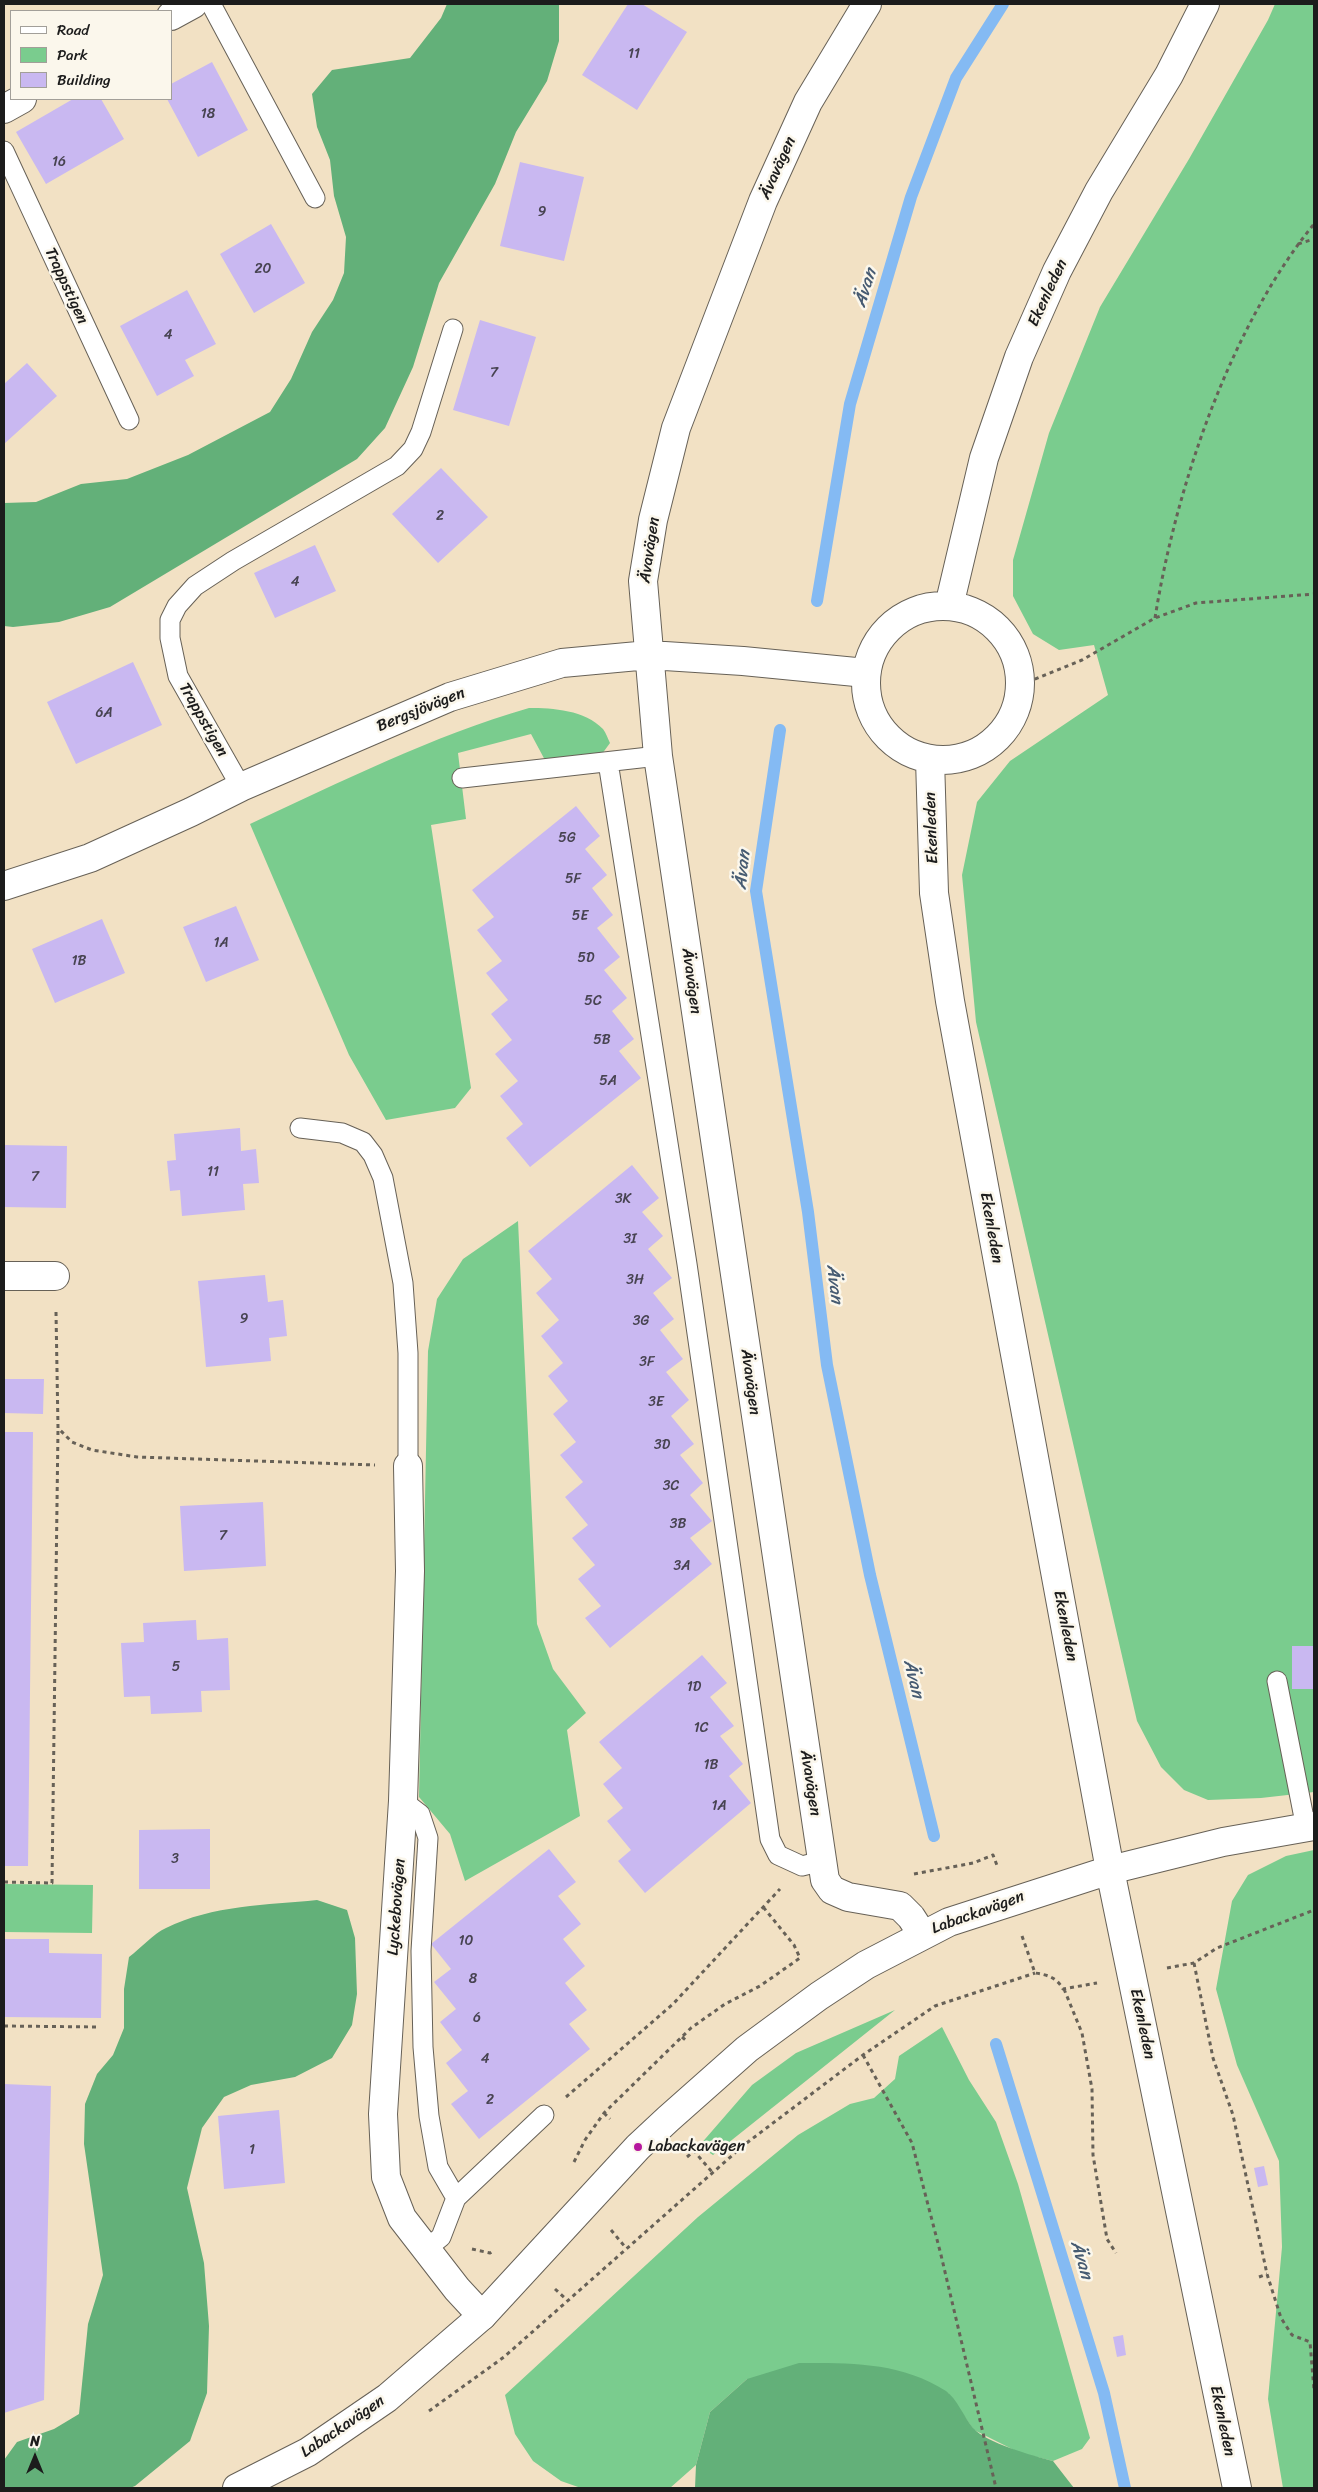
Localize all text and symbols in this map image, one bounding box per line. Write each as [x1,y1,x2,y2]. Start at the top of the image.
legend [10,10,172,100]
text: Road [57,17,89,43]
text: Park [57,42,88,68]
house number: 11 [628,46,640,62]
text: Building [57,67,111,93]
house number: 18 [201,106,215,122]
street label: Ävavägen [756,134,800,202]
house number: 16 [52,154,66,170]
house number: 9 [538,204,546,220]
street label: Trappstigen [40,245,92,327]
street label: Ekenleden [1024,256,1072,330]
house number: 20 [255,261,271,277]
water label: Ävan [850,266,882,310]
house number: 4 [164,327,172,343]
house number: 7 [490,365,498,381]
house number: 2 [436,508,444,524]
street label: Ävavägen [636,516,664,584]
house number: 4 [291,574,299,590]
street label: Trappstigen [174,680,232,760]
street label: Bergsjövägen [374,684,468,736]
house number: 6A [95,705,113,721]
street label: Ekenleden [921,792,943,864]
house number: 5G [558,830,576,846]
water label: Ävan [730,850,756,890]
house number: 5F [565,871,581,887]
house number: 5E [572,908,588,924]
house number: 1A [213,935,229,951]
street label: Ävavägen [677,947,705,1015]
house number: 5D [578,950,594,966]
house number: 1B [72,953,86,969]
house number: 5C [584,993,602,1009]
house number: 5B [593,1032,611,1048]
house number: 5A [599,1073,617,1089]
house number: 11 [207,1164,219,1180]
house number: 7 [31,1169,39,1185]
house number: 3K [615,1191,631,1207]
street label: Ekenleden [975,1191,1007,1265]
house number: 3I [623,1231,637,1247]
water label: Ävan [821,1263,847,1305]
house number: 3H [626,1272,644,1288]
house number: 9 [240,1311,248,1327]
house number: 3G [633,1313,649,1329]
street label: Ävavägen [736,1348,764,1416]
house number: 3F [639,1354,655,1370]
house number: 3E [648,1394,664,1410]
house number: 3D [654,1437,670,1453]
house number: 3C [663,1478,679,1494]
house number: 3B [670,1516,686,1532]
house number: 7 [219,1528,227,1544]
house number: 3A [674,1558,690,1574]
street label: Ekenleden [1049,1589,1081,1663]
water label: Ävan [898,1658,928,1700]
house number: 5 [172,1659,180,1675]
house number: 1D [687,1679,701,1695]
house number: 1C [694,1720,708,1736]
street label: Ävavägen [795,1749,825,1817]
house number: 1B [704,1757,718,1773]
house number: 1A [711,1798,727,1814]
house number: 3 [171,1851,179,1867]
street label: Lyckebovägen [384,1858,410,1956]
street label: Labackavägen [929,1887,1027,1939]
house number: 10 [459,1933,473,1949]
house number: 8 [469,1971,477,1987]
street label: Ekenleden [1125,1987,1159,2061]
house number: 6 [473,2010,481,2026]
house number: 4 [481,2051,489,2067]
house number: 2 [486,2092,494,2108]
place label: Labackavägen [648,2137,745,2157]
marker: Labackavägen [632,2141,644,2153]
house number: 1 [249,2142,255,2158]
water label: Ävan [1065,2238,1097,2282]
street label: Ekenleden [1205,2384,1239,2458]
street label: Labackavägen [297,2392,389,2462]
text: N [30,2429,40,2454]
north arrow [10,2432,60,2482]

